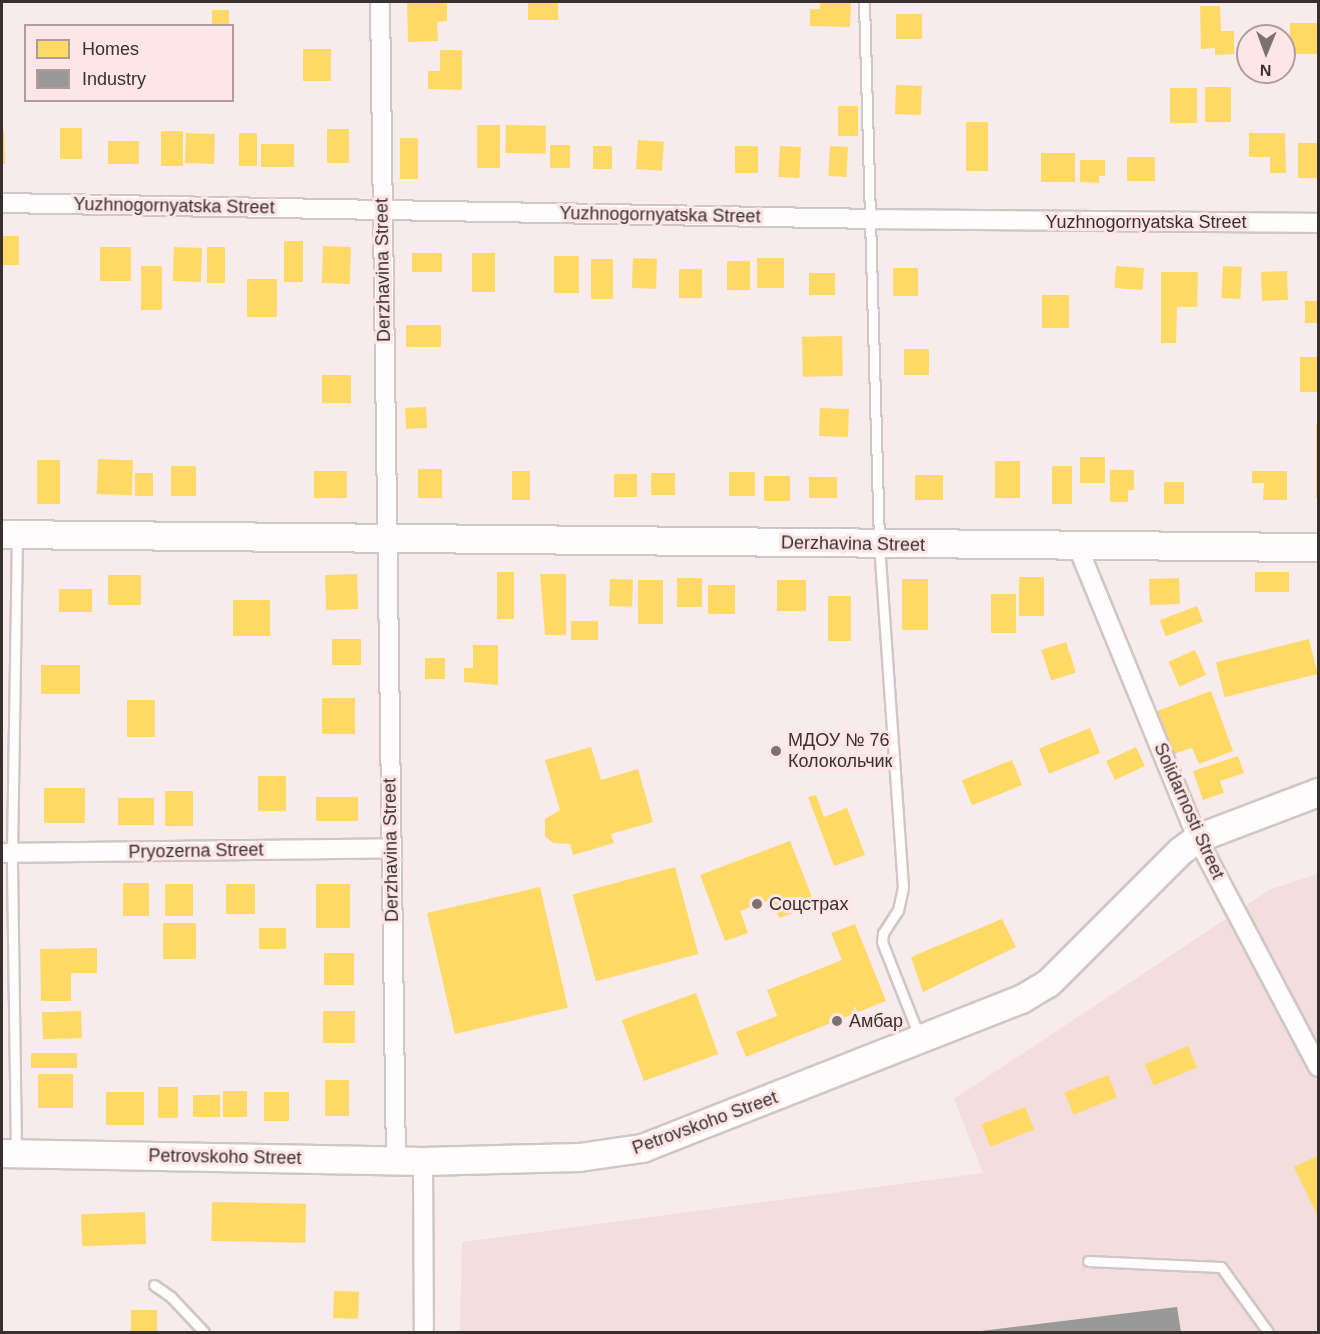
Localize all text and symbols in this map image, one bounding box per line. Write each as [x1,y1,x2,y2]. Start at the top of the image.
legend [24,24,234,102]
north arrow [1236,24,1296,84]
text: Homes [82,39,139,59]
text: N [1260,62,1272,79]
text: Industry [82,69,146,89]
street label: Yuzhnogornyatska Street [73,193,275,219]
street label: Derzhavina Street [371,198,395,342]
street label: Yuzhnogornyatska Street [559,202,761,228]
street label: Yuzhnogornyatska Street [1045,211,1247,233]
street label: Derzhavina Street [781,532,925,556]
place label: МДОУ № 76 Колокольчик [788,730,892,772]
street label: Solidarnosti Street [1149,739,1229,883]
marker: МДОУ № 76 Колокольчик [769,744,783,758]
street label: Derzhavina Street [379,778,403,922]
street label: Pryozerna Street [128,839,264,863]
place label: Соцстрах [769,893,848,915]
marker: Соцстрах [750,897,764,911]
place label: Амбар [849,1010,903,1032]
marker: Амбар [830,1014,844,1028]
street label: Petrovskoho Street [629,1087,781,1159]
street label: Petrovskoho Street [148,1145,302,1169]

